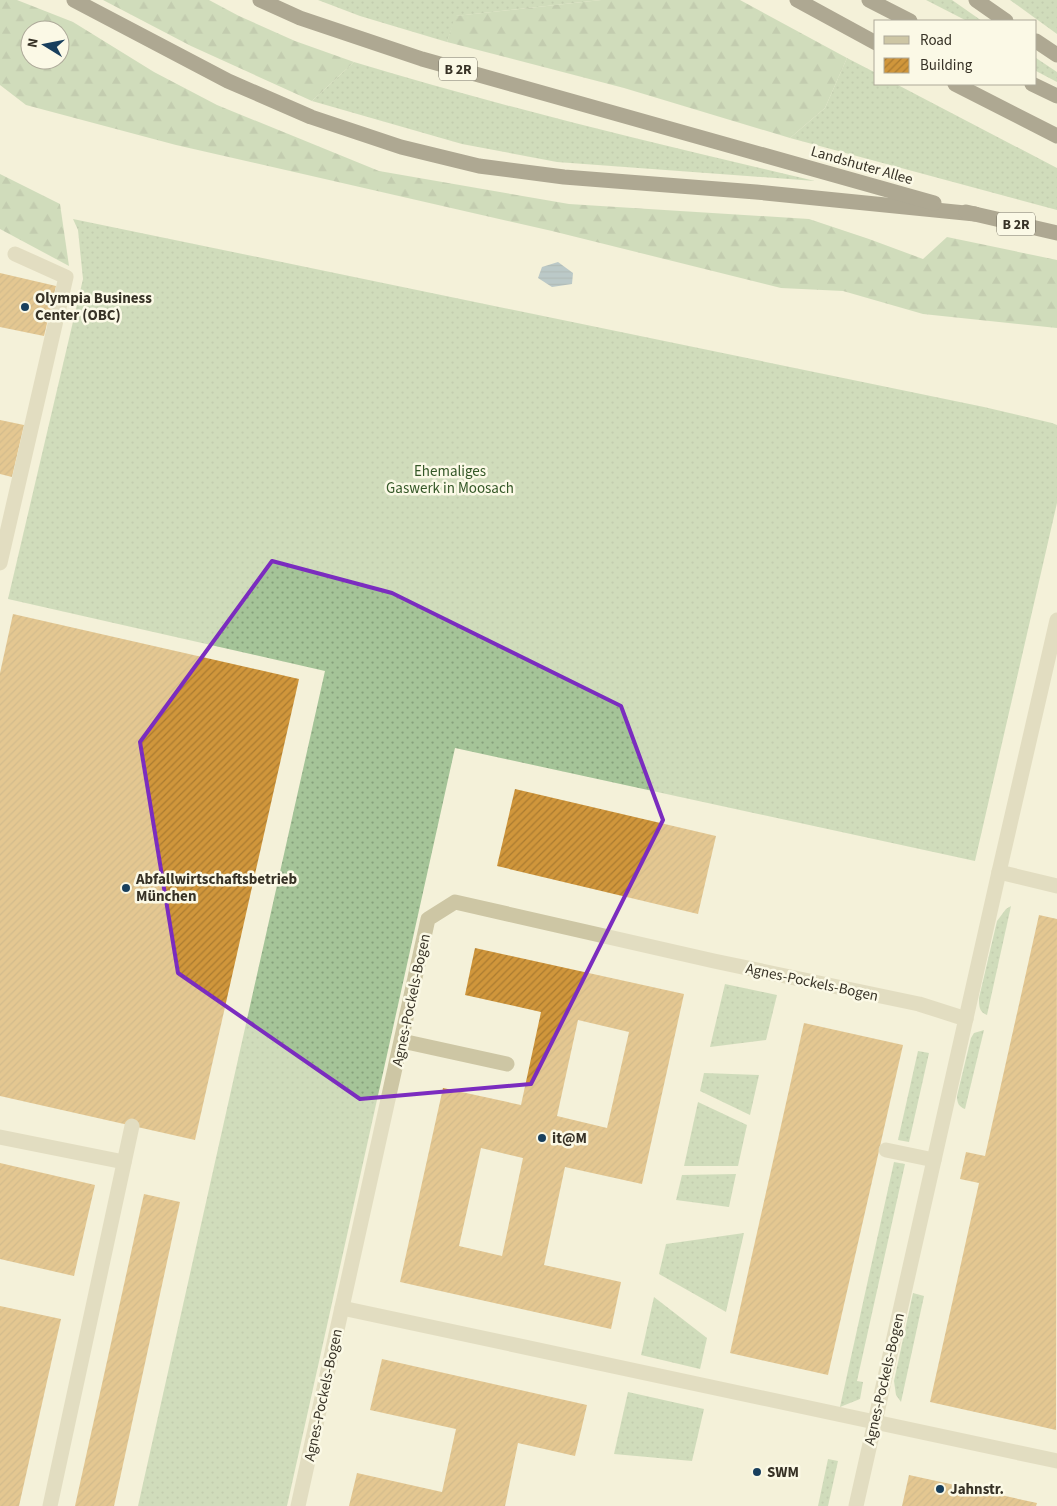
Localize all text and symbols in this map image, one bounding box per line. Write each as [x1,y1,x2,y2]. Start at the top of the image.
north arrow [20,20,70,70]
legend [874,20,1037,85]
text: Road [920,30,952,51]
text: N [23,37,44,49]
text: Building [920,55,973,76]
road number: B 2R [439,58,477,80]
street label: Landshuter Allee [808,141,915,190]
road number: B 2R [997,212,1035,235]
place label: Olympia Business Center (OBC) [35,288,152,326]
marker: Olympia Business Center (OBC) [19,301,31,313]
park label: Ehemaliges Gaswerk in Moosach [386,461,514,499]
place label: Abfallwirtschaftsbetrieb München [135,869,298,907]
marker: Abfallwirtschaftsbetrieb München [120,882,132,894]
street label: Agnes-Pockels-Bogen [387,932,436,1068]
street label: Agnes-Pockels-Bogen [744,958,880,1007]
place label: it@M [552,1128,587,1149]
marker: it@M [536,1132,548,1144]
street label: Agnes-Pockels-Bogen [859,1311,910,1447]
street label: Agnes-Pockels-Bogen [299,1327,348,1463]
place label: SWM [767,1462,799,1483]
marker: SWM [751,1466,763,1478]
place label: Jahnstr. [950,1479,1004,1500]
marker: Jahnstr. [934,1483,946,1495]

